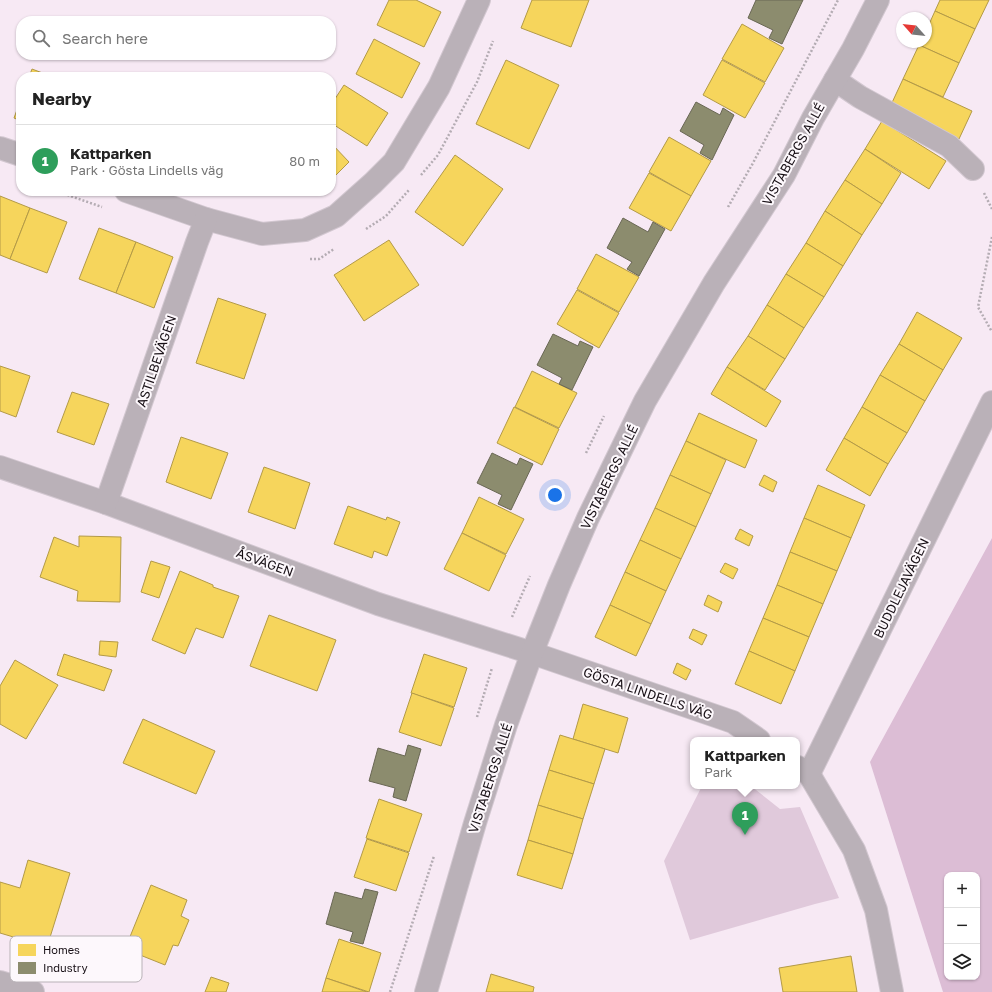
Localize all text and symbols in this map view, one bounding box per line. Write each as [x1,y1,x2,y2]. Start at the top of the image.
north arrow [896,12,932,48]
search box [16,16,336,60]
icon: search [30,27,52,49]
text: Search here [62,29,148,47]
text: Nearby [32,88,92,109]
street label: VISTABERGS ALLÉ [758,100,828,208]
text: Kattparken [70,144,151,162]
text: 1 [42,153,48,169]
text: 80 m [289,153,320,169]
text: Park · Gösta Lindells väg [70,162,223,178]
street label: ASTILBEVÄGEN [133,313,179,409]
street label: VISTABERGS ALLÉ [577,422,641,532]
your location [545,485,565,505]
street label: BUDDLEJAVÄGEN [870,535,932,641]
street label: ÅSVÄGEN [234,544,296,580]
street label: GÖSTA LINDELLS VÄG [581,663,715,723]
street label: VISTABERGS ALLÉ [465,721,515,835]
popup [690,737,800,789]
text: Kattparken [704,746,786,764]
text: Park [704,764,732,780]
pin: 1 [732,802,758,835]
map controls [944,872,980,980]
button: + [944,872,980,908]
button: − [944,908,980,944]
legend [10,936,142,982]
text: Homes [43,943,80,956]
button: layers [944,944,980,980]
text: Industry [43,961,88,974]

